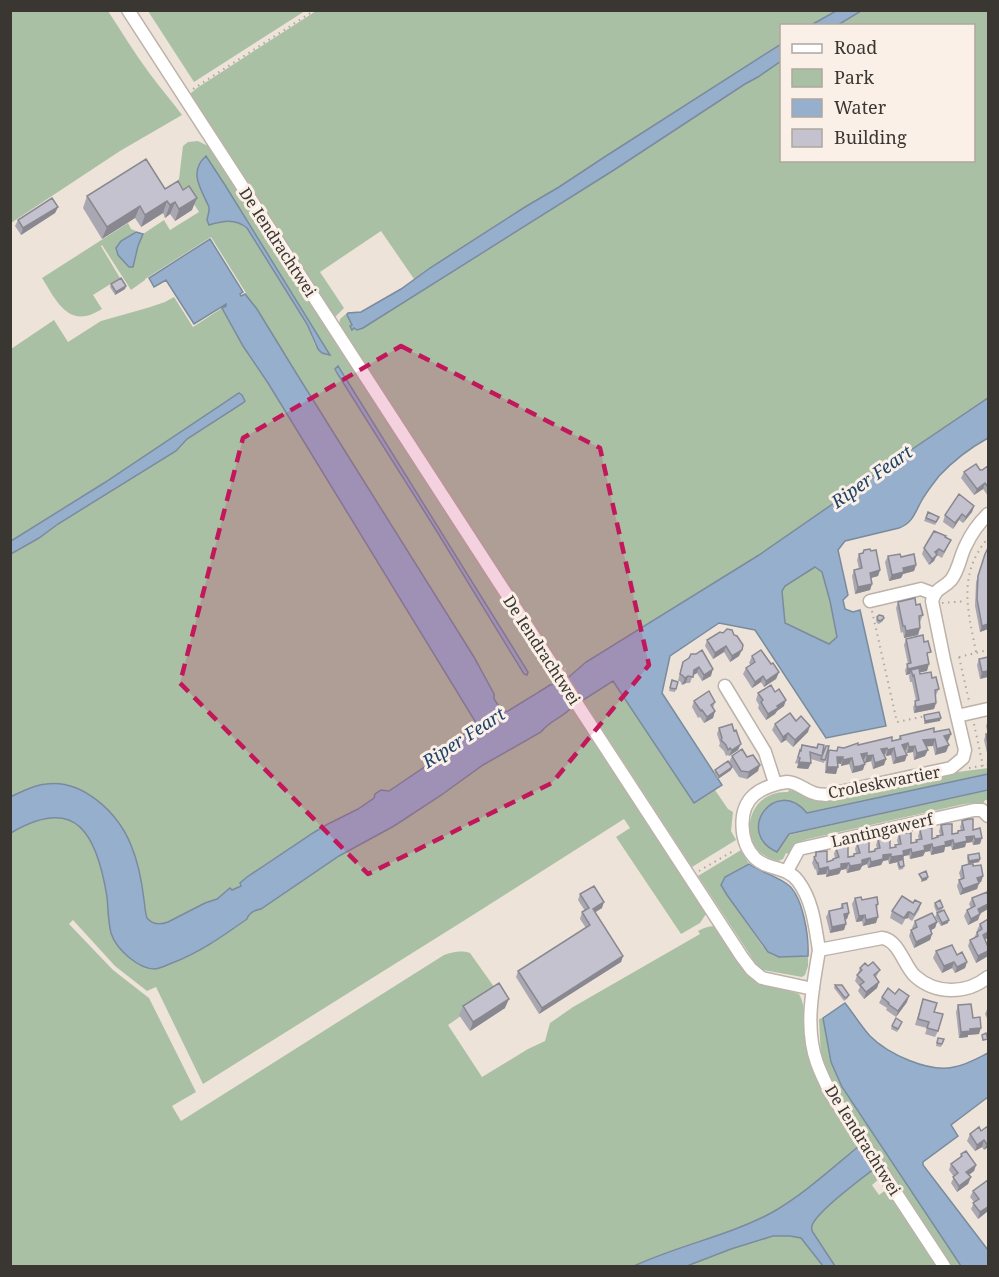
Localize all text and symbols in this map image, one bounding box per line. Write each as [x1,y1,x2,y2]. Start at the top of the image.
legend [780,24,975,162]
text: Road [834,35,877,59]
text: Park [834,65,874,89]
text: Water [834,95,887,119]
text: Building [834,125,907,149]
street label: De Iendrachtwei [234,183,322,301]
water label: Riper Feart [825,439,917,514]
street label: De Iendrachtwei [498,591,586,709]
water label: Riper Feart [417,701,510,773]
street label: Croleskwartier [826,760,942,804]
street label: Lantingawerf [829,807,937,852]
street label: De Iendrachtwei [820,1081,906,1199]

